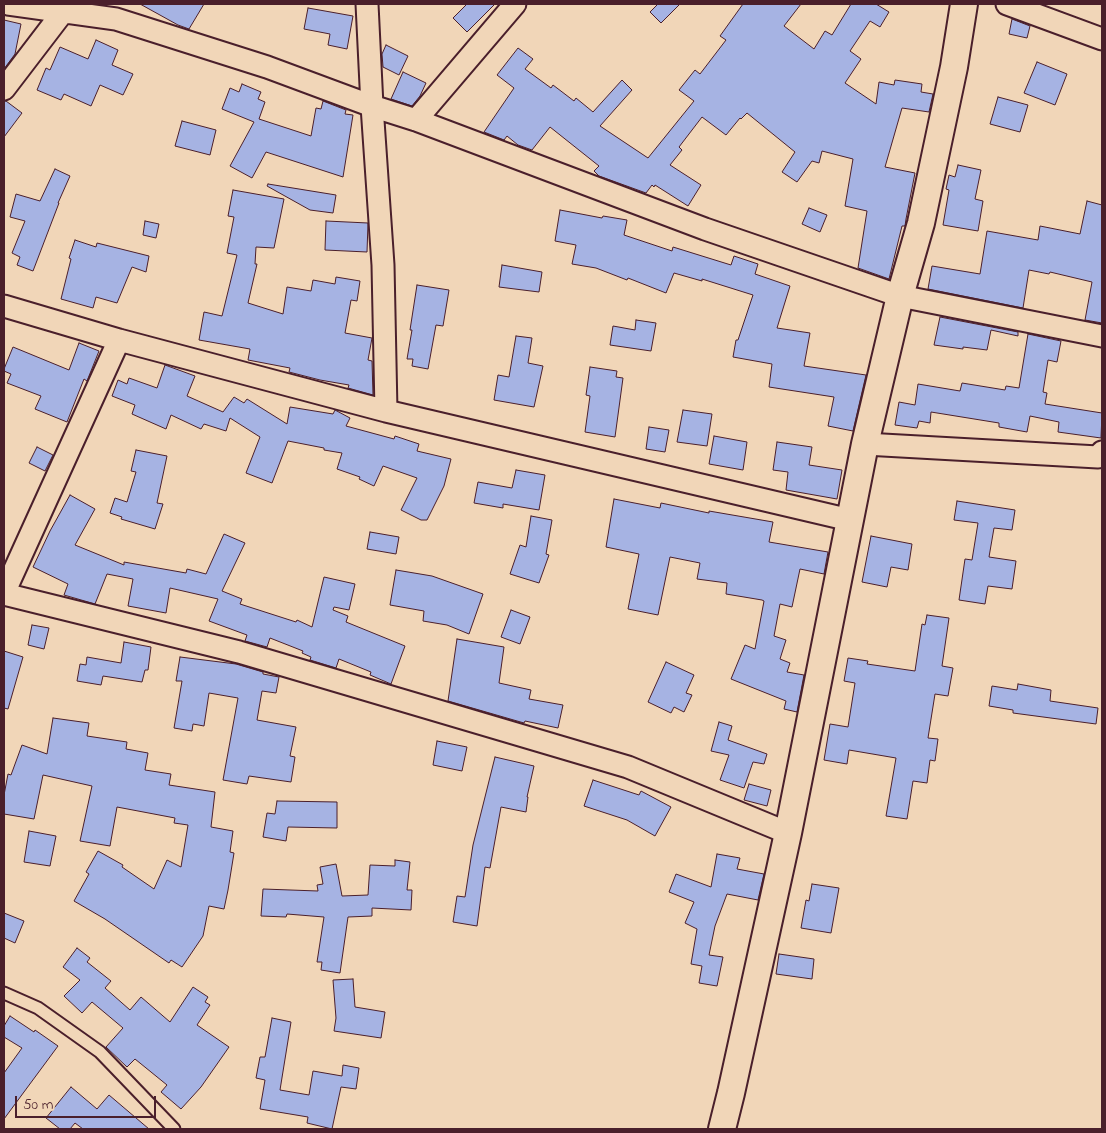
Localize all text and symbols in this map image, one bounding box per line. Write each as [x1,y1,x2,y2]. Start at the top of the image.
scale bar [18,1086,159,1118]
text: 50 m [23,1094,53,1116]

